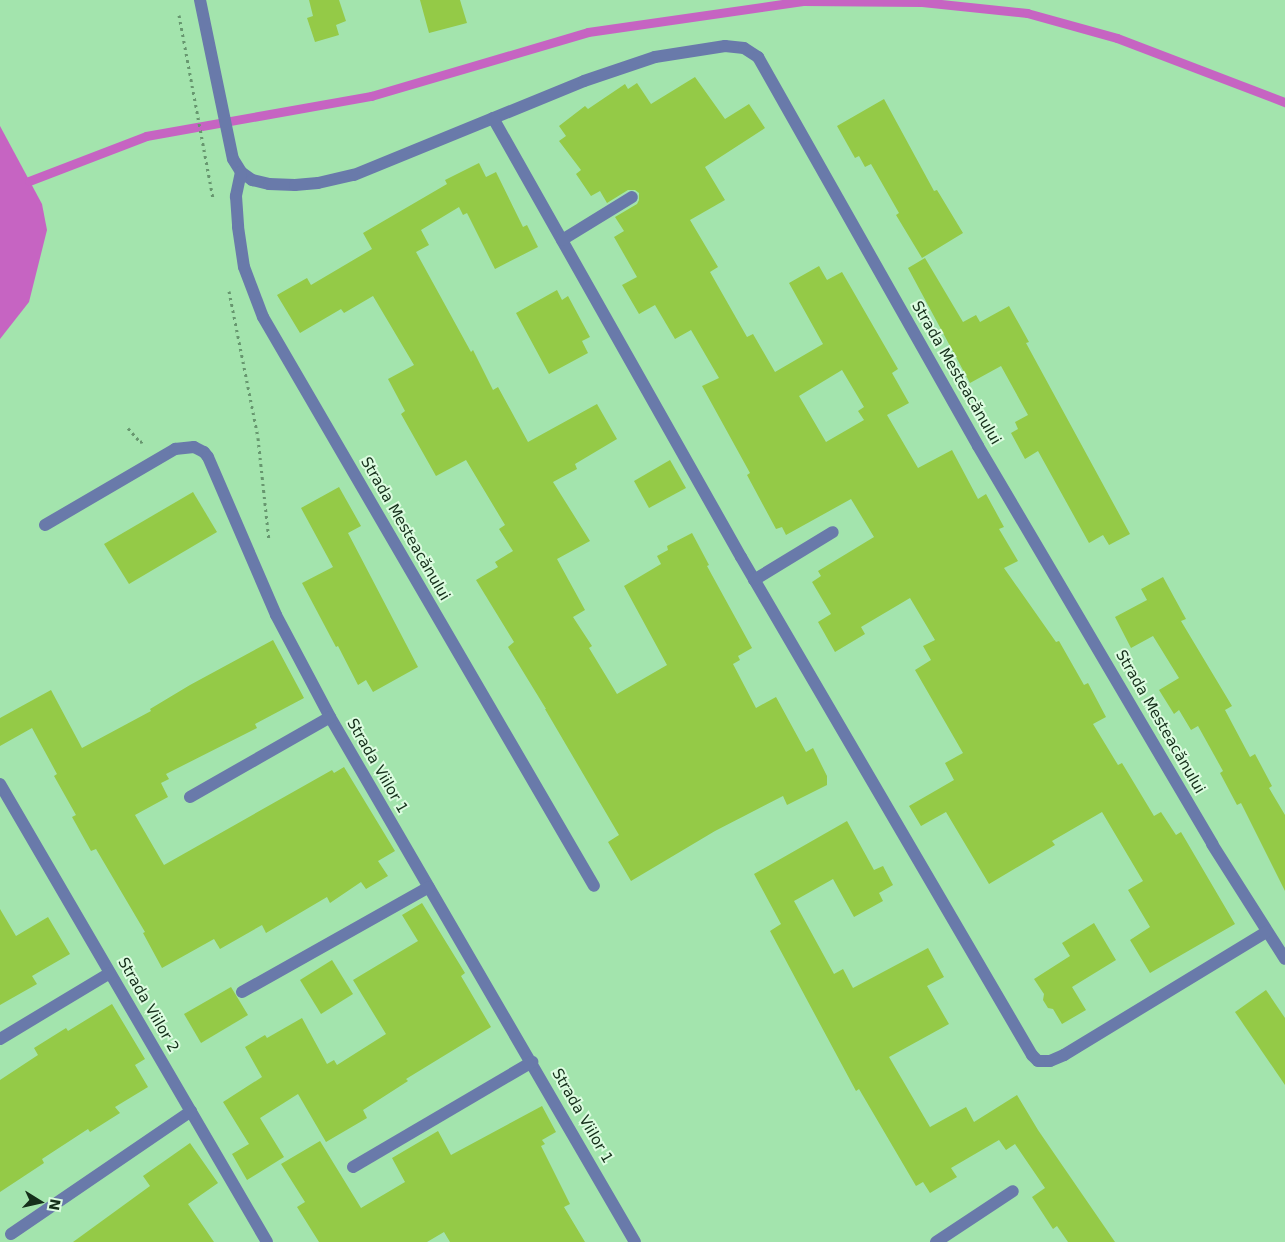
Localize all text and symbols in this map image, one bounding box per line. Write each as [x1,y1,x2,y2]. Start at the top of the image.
street label: Strada Mesteacănului [907,298,1005,448]
street label: Strada Mesteacănului [356,454,454,604]
street label: Strada Mesteacănului [1111,647,1209,797]
street label: Strada Viilor 1 [343,715,411,817]
street label: Strada Viilor 2 [114,954,182,1056]
street label: Strada Viilor 1 [548,1065,616,1167]
north arrow [15,1177,65,1227]
text: N [46,1197,64,1212]

